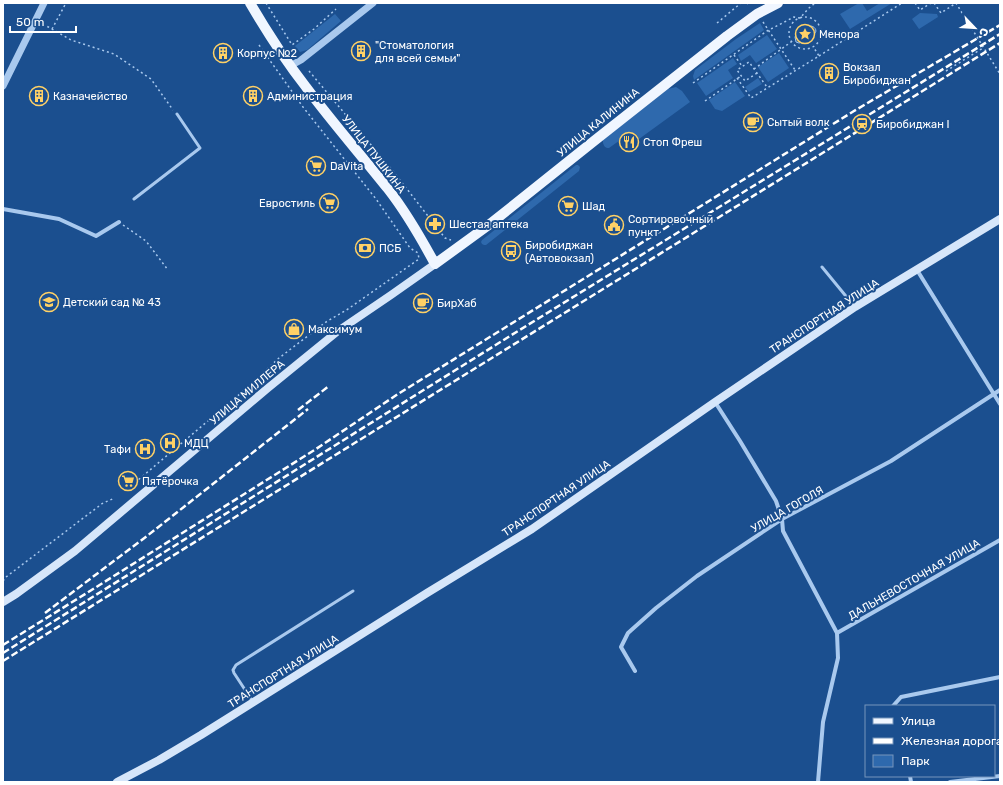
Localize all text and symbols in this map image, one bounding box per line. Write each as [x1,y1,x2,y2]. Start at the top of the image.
scale bar [10,8,76,34]
north arrow [955,8,995,48]
text: 50 m [16,15,44,29]
place icon: Менора [794,23,816,45]
text: С [976,26,991,39]
place label: Менора [819,28,860,41]
place label: "Стоматология для всей семьи" [375,39,460,65]
building icon: "Стоматология для всей семьи" [350,40,372,62]
building icon: Корпус №2 [212,42,234,64]
place label: Корпус №2 [237,47,297,60]
place label: Вокзал Биробиджан [843,61,911,87]
building icon: Вокзал Биробиджан [818,62,840,84]
building icon: Казначейство [28,85,50,107]
building icon: Администрация [242,85,264,107]
street label: УЛИЦА КАЛИНИНА [555,85,642,159]
place label: Казначейство [53,90,128,103]
place label: Администрация [267,90,352,103]
cafe icon: Сытый волк [742,111,764,133]
street label: УЛИЦА ПУШКИНА [339,113,409,196]
station icon: Биробиджан I [851,113,873,135]
place label: Сытый волк [767,116,830,129]
place label: Биробиджан I [876,118,950,131]
restaurant icon: Стоп Фреш [618,131,640,153]
place label: Стоп Фреш [643,136,702,149]
supermarket icon: DaVita [305,155,327,177]
place label: DaVita [330,160,363,173]
supermarket icon: Евростиль [318,192,340,214]
supermarket icon: Шад [557,195,579,217]
place label: Евростиль [259,197,315,210]
place label: Шад [582,200,606,213]
pharmacy icon: Шестая аптека [424,213,446,235]
place label: Сортировочный пункт [628,213,713,239]
public building icon: Сортировочный пункт [603,214,625,236]
place label: Шестая аптека [449,218,529,231]
bank icon: ПСБ [354,237,376,259]
place label: Биробиджан (Автовокзал) [525,239,594,265]
bus stop icon: Биробиджан (Автовокзал) [500,240,522,262]
place label: ПСБ [379,242,401,255]
street label: ТРАНСПОРТНАЯ УЛИЦА [767,276,882,357]
school or university icon: Детский сад № 43 [38,291,60,313]
cafe icon: БирХаб [412,292,434,314]
place label: Детский сад № 43 [63,296,161,309]
place label: БирХаб [437,297,477,310]
shop icon: Максимум [283,318,305,340]
place label: Максимум [308,323,362,336]
street label: УЛИЦА МИЛЛЕРА [207,357,288,427]
hospital icon: МДЦ [159,432,181,454]
place label: МДЦ [184,437,209,450]
hospital icon: Тафи [134,438,156,460]
place label: Тафи [104,443,131,456]
street label: ТРАНСПОРТНАЯ УЛИЦА [500,457,613,539]
supermarket icon: Пятёрочка [117,470,139,492]
place label: Пятёрочка [142,475,199,488]
street label: УЛИЦА ГОГОЛЯ [749,483,826,535]
street label: ДАЛЬНЕВОСТОЧНАЯ УЛИЦА [846,536,983,623]
street label: ТРАНСПОРТНАЯ УЛИЦА [226,632,341,711]
legend [865,705,995,777]
text: Улица [901,714,935,728]
text: Железная дорога [901,734,1003,748]
text: Парк [901,754,930,768]

